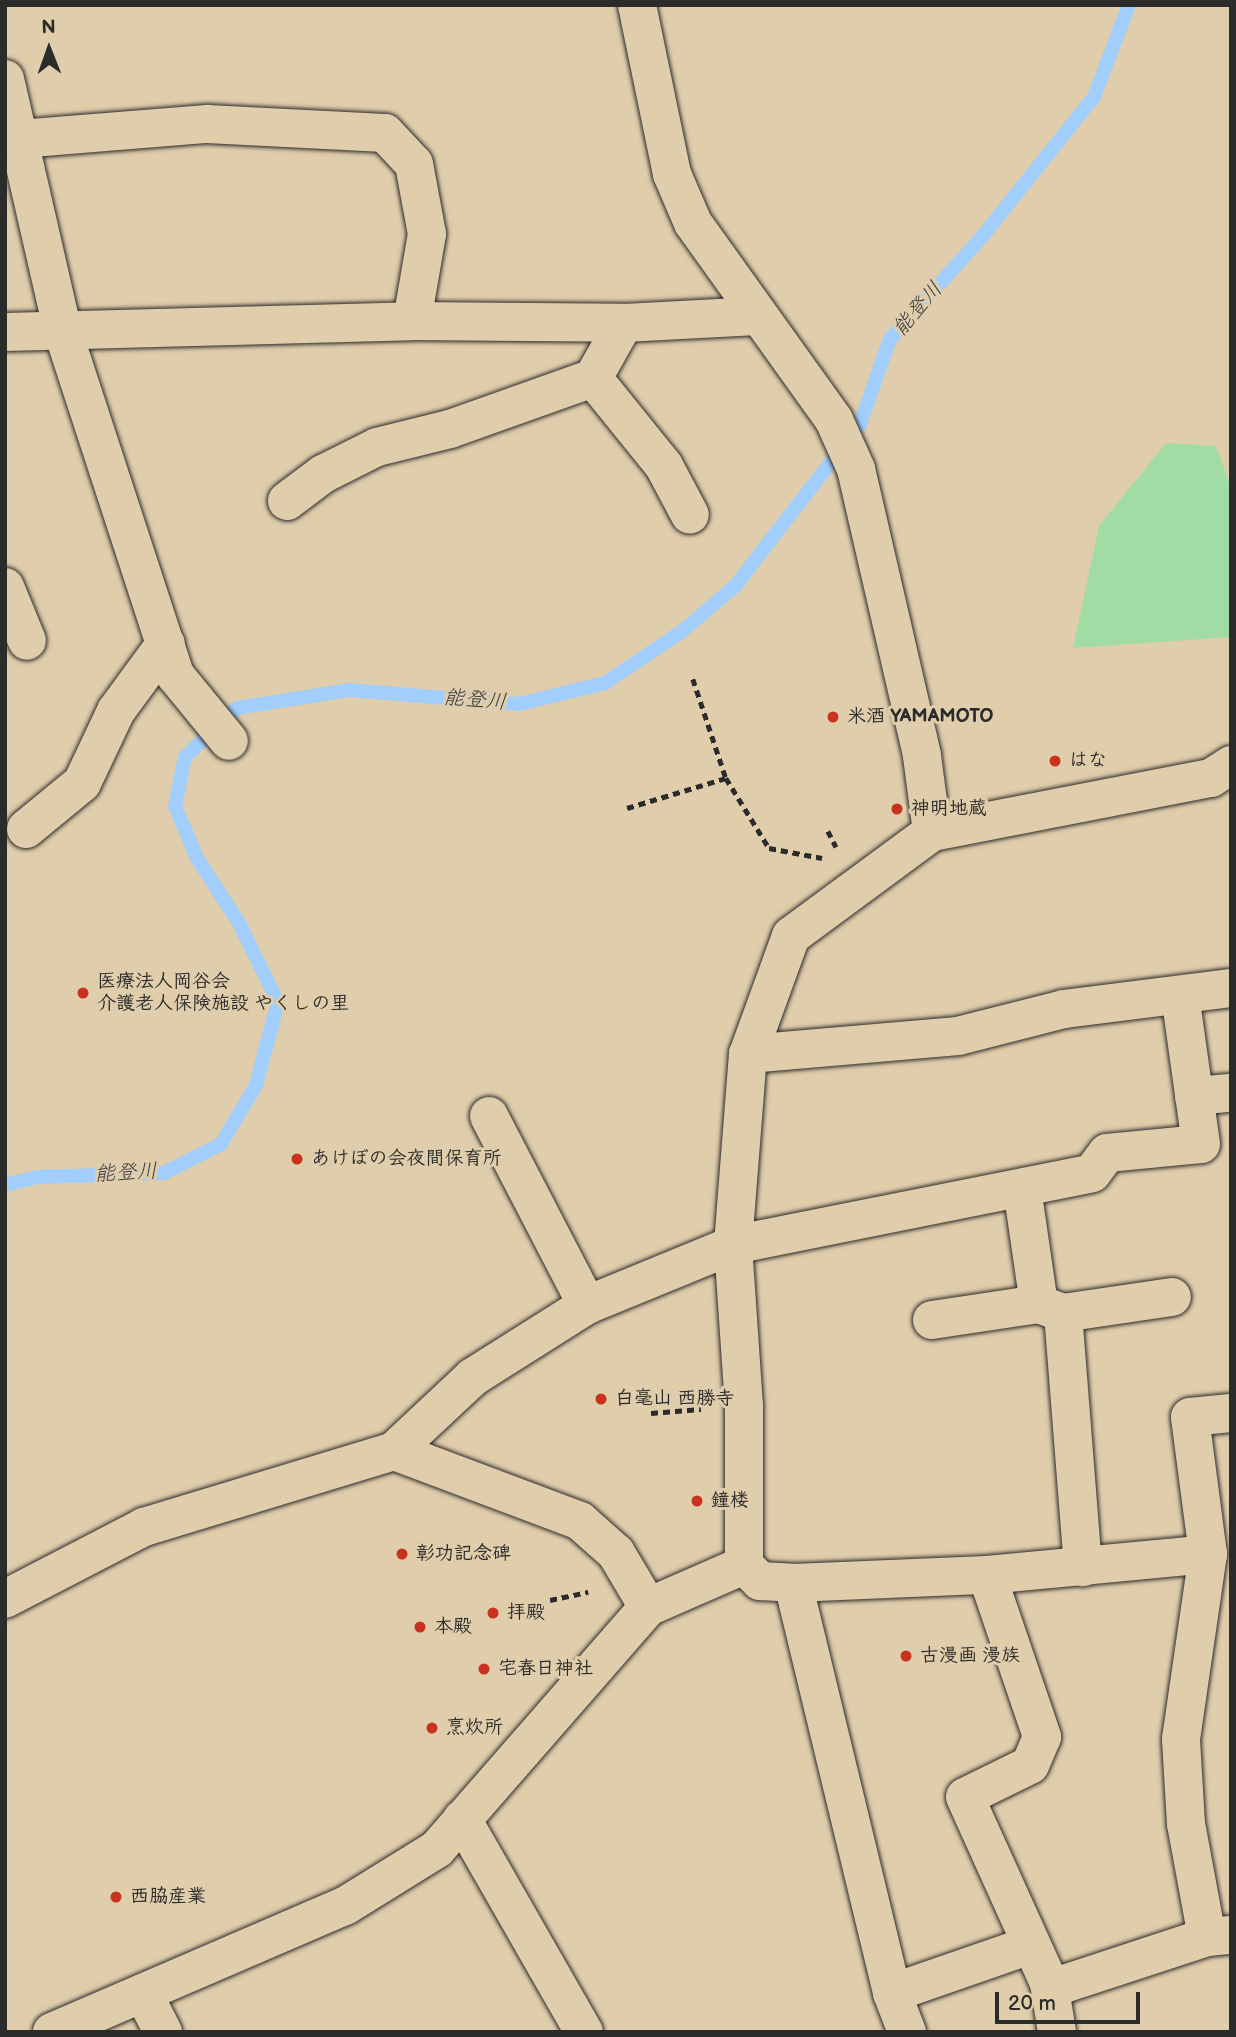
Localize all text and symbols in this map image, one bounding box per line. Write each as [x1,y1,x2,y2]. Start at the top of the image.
north arrow [14,14,84,84]
text: N [41,16,56,39]
water label: 能登川 [888,277,948,341]
water label: 能登川 [443,685,507,715]
place label: 米酒 YAMAMOTO [847,706,993,728]
marker: 米酒 YAMAMOTO [825,709,841,725]
place label: はな [1069,750,1107,772]
marker: はな [1047,753,1063,769]
place label: 神明地蔵 [911,798,987,820]
marker: 神明地蔵 [889,801,905,817]
place label: 医療法人岡谷会 介護老人保険施設 やくしの里 [97,971,349,1015]
marker: 医療法人岡谷会 介護老人保険施設 やくしの里 [75,985,91,1001]
place label: あけぼの会夜間保育所 [311,1148,501,1170]
marker: あけぼの会夜間保育所 [289,1151,305,1167]
water label: 能登川 [94,1159,158,1187]
place label: 白毫山 西勝寺 [615,1388,734,1410]
marker: 白毫山 西勝寺 [593,1391,609,1407]
place label: 鐘楼 [711,1490,749,1512]
marker: 鐘楼 [689,1493,705,1509]
place label: 彰功記念碑 [416,1543,511,1565]
marker: 彰功記念碑 [394,1546,410,1562]
place label: 拝殿 [507,1602,545,1624]
marker: 拝殿 [485,1605,501,1621]
place label: 本殿 [434,1616,472,1638]
marker: 本殿 [412,1619,428,1635]
place label: 古漫画 漫族 [920,1645,1020,1667]
marker: 古漫画 漫族 [898,1648,914,1664]
place label: 宅春日神社 [498,1658,593,1680]
marker: 宅春日神社 [476,1661,492,1677]
place label: 烹炊所 [446,1717,503,1739]
marker: 烹炊所 [424,1720,440,1736]
place label: 西脇産業 [130,1886,206,1908]
marker: 西脇産業 [108,1889,124,1905]
scale bar [998,1978,1143,2022]
text: 20 m [1008,1991,1056,2016]

